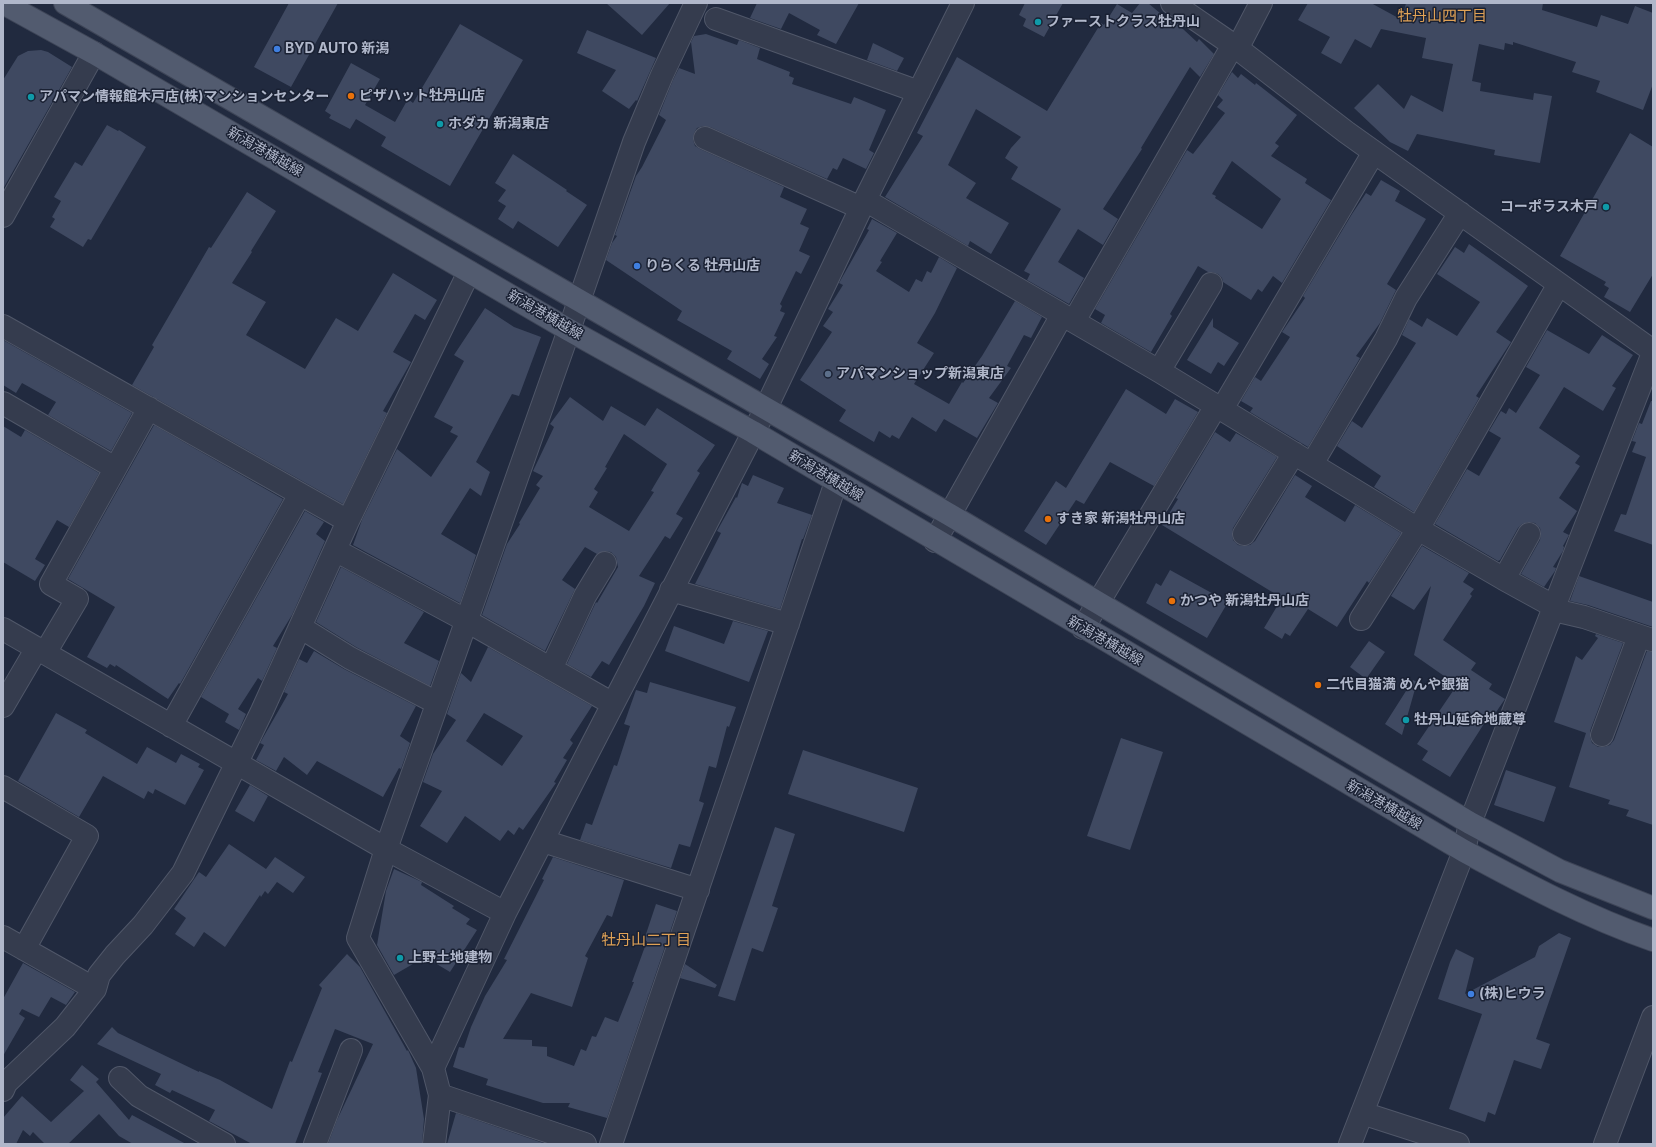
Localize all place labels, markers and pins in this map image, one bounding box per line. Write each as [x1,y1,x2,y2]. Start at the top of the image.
place label: ファーストクラス牡丹山 [1046,14,1200,30]
marker: ファーストクラス牡丹山 [1033,17,1043,27]
place label: BYD AUTO 新潟 [285,41,389,57]
marker: BYD AUTO 新潟 [272,44,282,54]
place label: ピザハット牡丹山店 [359,88,485,104]
place label: アパマン情報館木戸店(株)マンションセンター [39,89,330,105]
marker: ピザハット牡丹山店 [346,91,356,101]
marker: アパマン情報館木戸店(株)マンションセンター [26,92,36,102]
place label: ホダカ 新潟東店 [448,116,549,132]
marker: ホダカ 新潟東店 [435,119,445,129]
place label: コーポラス木戸 [1500,199,1598,215]
marker: コーポラス木戸 [1601,202,1611,212]
place label: りらくる 牡丹山店 [645,258,760,274]
marker: りらくる 牡丹山店 [632,261,642,271]
place label: アパマンショップ新潟東店 [836,366,1004,382]
marker: アパマンショップ新潟東店 [823,369,833,379]
place label: すき家 新潟牡丹山店 [1056,511,1185,527]
marker: すき家 新潟牡丹山店 [1043,514,1053,524]
place label: かつや 新潟牡丹山店 [1180,593,1309,609]
marker: かつや 新潟牡丹山店 [1167,596,1177,606]
place label: 二代目猫満 めんや銀猫 [1326,677,1469,693]
marker: 二代目猫満 めんや銀猫 [1313,680,1323,690]
place label: 牡丹山延命地蔵尊 [1414,712,1526,728]
marker: 牡丹山延命地蔵尊 [1401,715,1411,725]
place label: 上野土地建物 [408,950,492,966]
marker: 上野土地建物 [395,953,405,963]
place label: (株)ヒウラ [1479,986,1546,1002]
marker: (株)ヒウラ [1466,989,1476,999]

